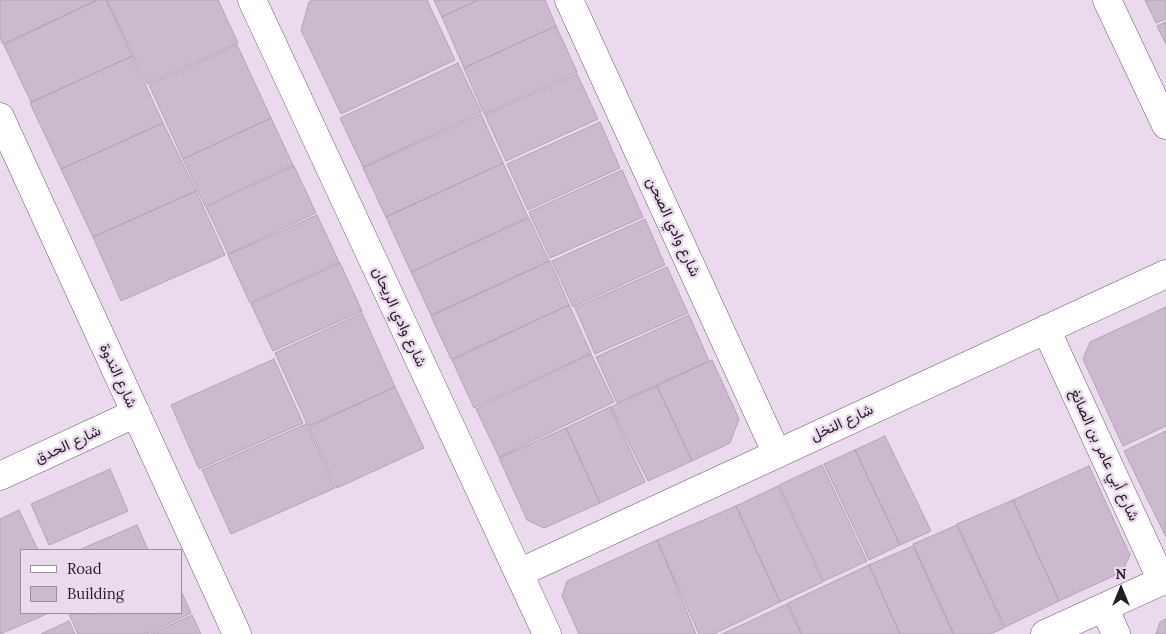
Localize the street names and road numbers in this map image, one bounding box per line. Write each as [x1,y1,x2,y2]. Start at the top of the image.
street label: شارع وادي الصحن [642,174,704,280]
street label: شارع وادي الريحان [368,264,430,370]
street label: شارع الندوة [95,341,141,411]
street label: شارع أبي عامر بن الصائغ [1065,386,1143,524]
street label: شارع النخل [808,401,876,445]
street label: شارع الحدق [32,422,104,468]

